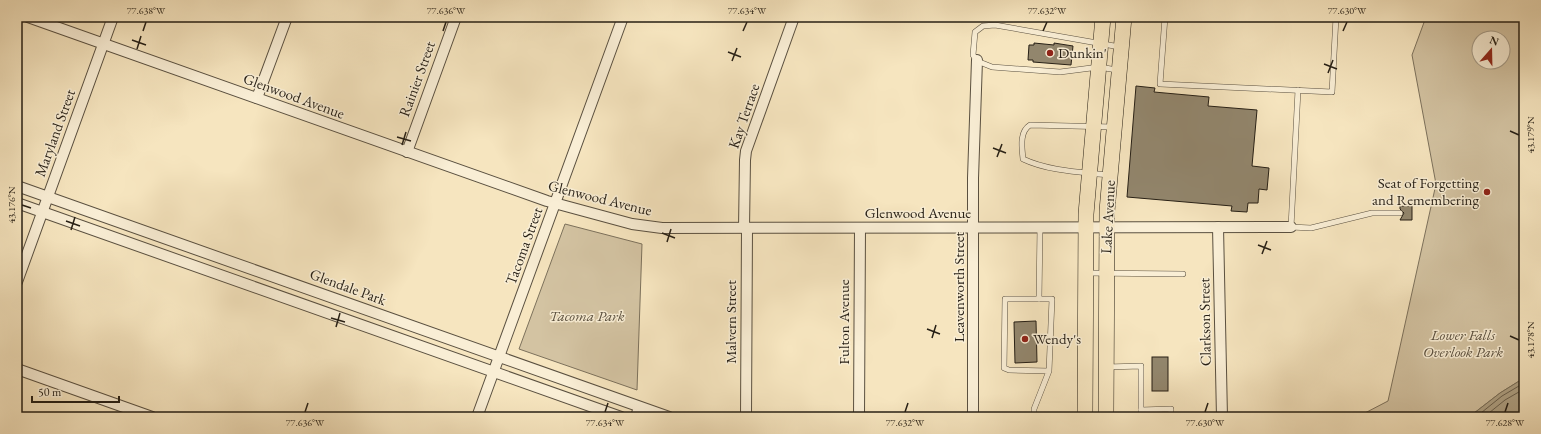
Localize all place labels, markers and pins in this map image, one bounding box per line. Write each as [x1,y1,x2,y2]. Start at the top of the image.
place label: Dunkin' [1058,43,1107,62]
marker: Dunkin' [1045,48,1055,58]
place label: Seat of Forgetting and Remembering [1372,173,1479,209]
marker: Seat of Forgetting and Remembering [1482,187,1492,197]
place label: Wendy's [1033,329,1081,348]
marker: Wendy's [1020,334,1030,344]

